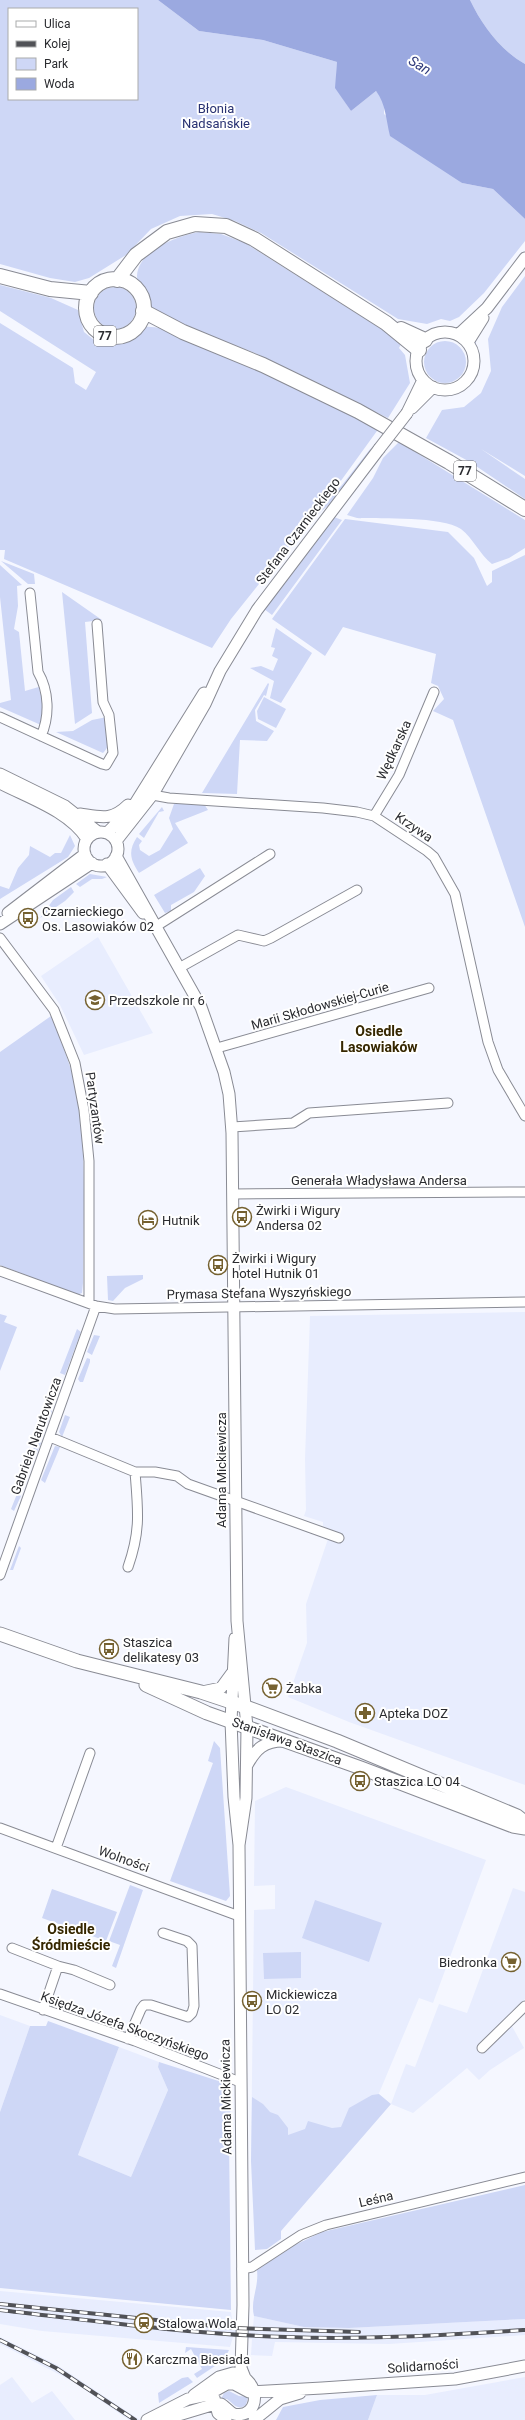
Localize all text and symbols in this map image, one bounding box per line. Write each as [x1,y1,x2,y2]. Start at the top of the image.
legend [8,8,138,100]
text: Ulica [44,17,70,31]
text: Kolej [44,37,70,51]
water label: San [406,52,434,78]
text: Park [44,57,69,71]
text: Woda [44,77,75,91]
park label: Błonia Nadsańskie [182,101,250,131]
road number: 77 [94,326,116,346]
road number: 77 [454,461,476,481]
street label: Stefana Czarnieckiego [253,475,343,587]
street label: Wędkarska [374,718,414,782]
street label: Krzywa [392,809,436,845]
place label: Czarnieckiego Os. Lasowiaków 02 [42,904,154,934]
bus stop icon: Czarnieckiego Os. Lasowiaków 02 [17,907,39,929]
street label: Marii Skłodowskiej-Curie [250,979,391,1033]
school or university icon: Przedszkole nr 6 [84,989,106,1011]
place label: Przedszkole nr 6 [109,993,205,1008]
district label: Osiedle Lasowiaków [340,1023,418,1055]
street label: Partyzantów [83,1071,107,1145]
street label: Generała Władysława Andersa [291,1173,467,1188]
place label: Żwirki i Wigury Andersa 02 [256,1203,340,1233]
bus stop icon: Żwirki i Wigury Andersa 02 [231,1206,253,1228]
hotel icon: Hutnik [137,1209,159,1231]
place label: Hutnik [162,1213,200,1228]
place label: Żwirki i Wigury hotel Hutnik 01 [232,1251,320,1281]
bus stop icon: Żwirki i Wigury hotel Hutnik 01 [207,1254,229,1276]
street label: Prymasa Stefana Wyszyńskiego [167,1284,351,1302]
street label: Gabriela Narutowicza [8,1375,64,1497]
street label: Adama Mickiewicza [214,1412,229,1528]
place label: Staszica delikatesy 03 [123,1635,199,1665]
bus stop icon: Staszica delikatesy 03 [98,1638,120,1660]
supermarket icon: Żabka [261,1677,283,1699]
place label: Żabka [286,1681,322,1696]
pharmacy icon: Apteka DOZ [354,1702,376,1724]
place label: Apteka DOZ [379,1706,448,1721]
street label: Stanisława Staszica [230,1714,344,1768]
bus stop icon: Staszica LO 04 [349,1770,371,1792]
place label: Staszica LO 04 [374,1774,461,1789]
street label: Wolności [96,1843,152,1875]
district label: Osiedle Śródmieście [32,1921,111,1953]
supermarket icon: Biedronka [500,1951,522,1973]
place label: Biedronka [439,1955,497,1970]
place label: Mickiewicza LO 02 [266,1987,337,2017]
street label: Księdza Józefa Skoczyńskiego [39,1989,211,2063]
bus stop icon: Mickiewicza LO 02 [241,1990,263,2012]
street label: Adama Mickiewicza [217,2039,235,2155]
street label: Leśna [357,2188,395,2210]
station icon: Stalowa Wola [133,2312,155,2334]
place label: Stalowa Wola [158,2316,237,2331]
restaurant icon: Karczma Biesiada [121,2348,143,2370]
place label: Karczma Biesiada [146,2352,250,2367]
street label: Solidarności [387,2356,459,2376]

